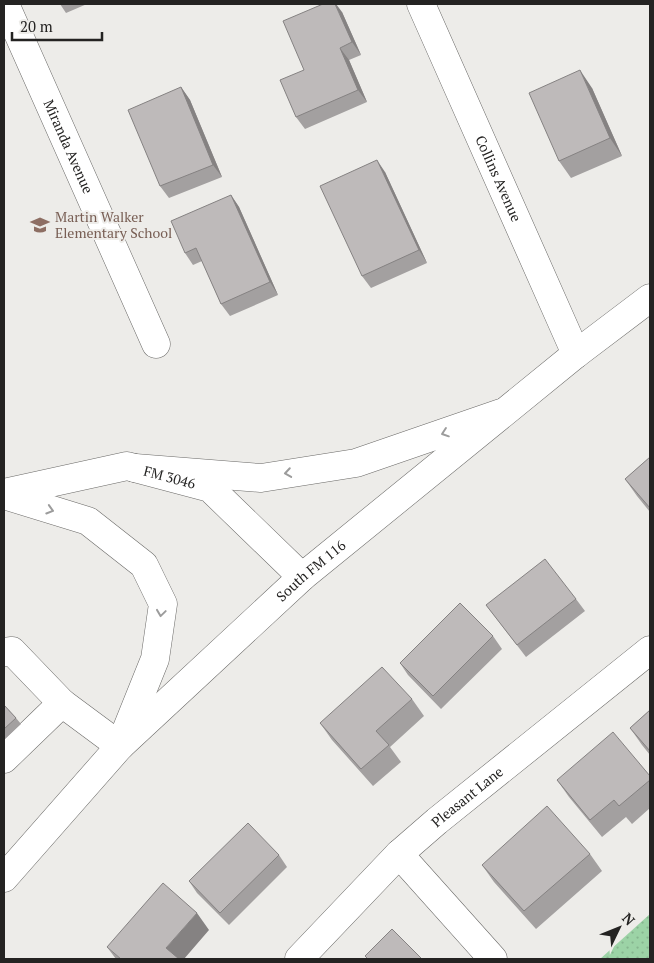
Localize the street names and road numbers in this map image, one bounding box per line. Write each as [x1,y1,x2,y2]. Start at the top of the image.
street label: Miranda Avenue [40,96,98,196]
street label: Collins Avenue [471,132,526,225]
street label: FM 3046 [142,461,198,493]
street label: South FM 116 [272,535,350,605]
street label: Pleasant Lane [427,762,507,831]

